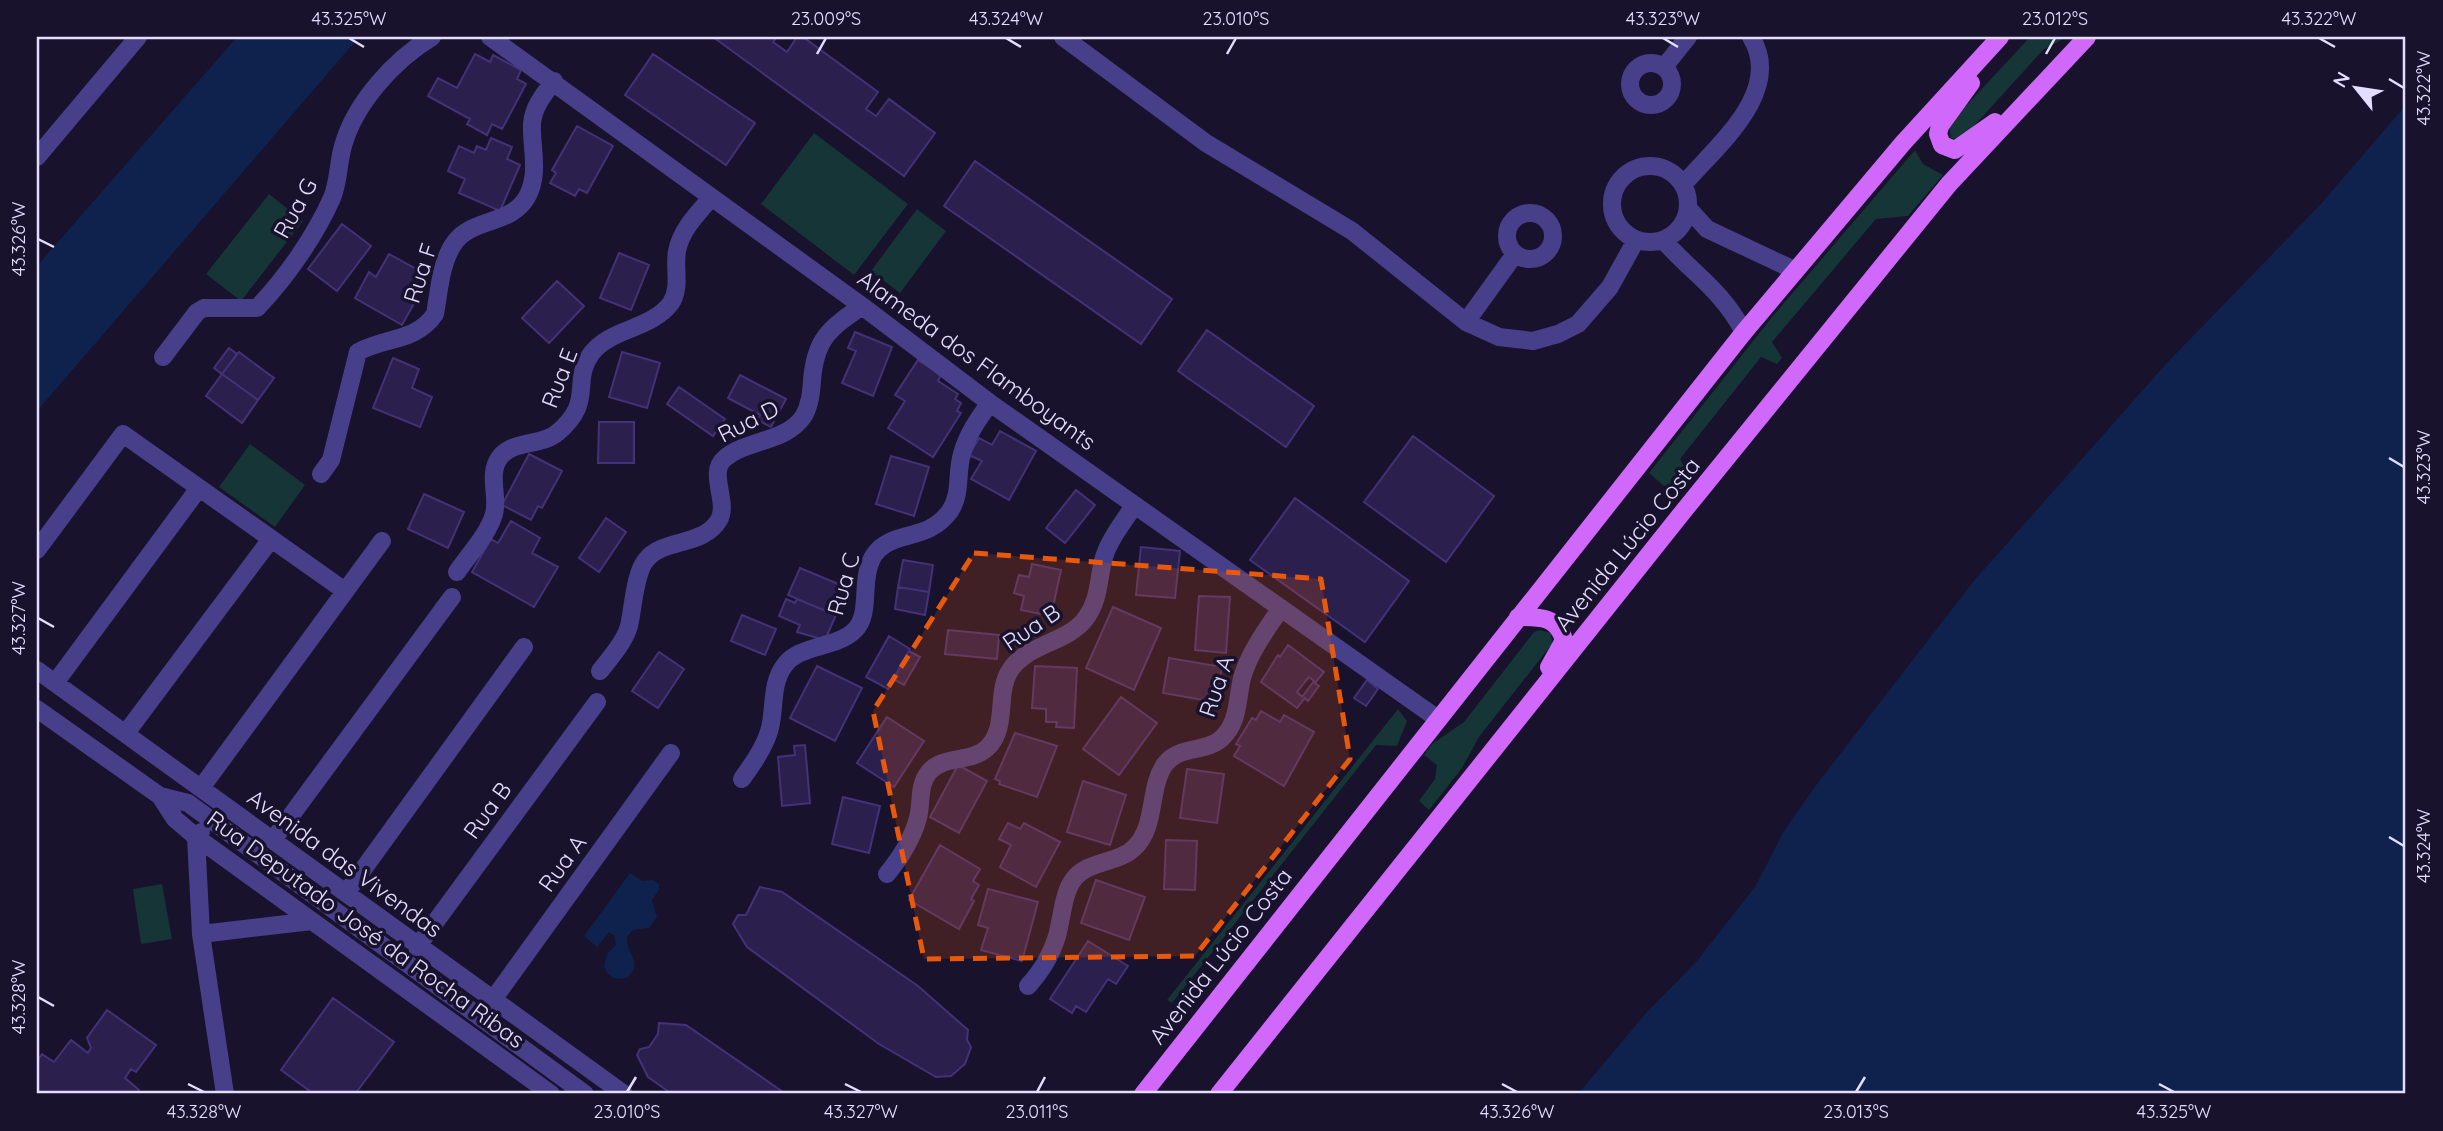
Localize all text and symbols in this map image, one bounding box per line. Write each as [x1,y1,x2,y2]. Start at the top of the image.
text: 43.325°W [312,7,386,30]
text: 23.009°S [791,7,861,30]
text: 43.324°W [969,7,1043,30]
text: 23.010°S [1203,7,1269,30]
text: 43.323°W [1626,7,1700,30]
text: 23.012°S [2022,7,2088,30]
text: 43.322°W [2282,7,2356,30]
text: 43.322°W [2412,51,2435,125]
north arrow [2320,52,2390,122]
text: N [2327,67,2355,92]
street label: Rua G [267,173,323,243]
text: 43.326°W [7,202,30,276]
street label: Rua F [397,239,443,307]
street label: Alameda dos Flamboyants [852,264,1102,456]
street label: Rua E [534,344,584,412]
street label: Rua D [712,393,784,449]
text: 43.323°W [2412,430,2435,504]
street label: Avenida Lúcio Costa [1548,451,1706,637]
street label: Rua C [820,549,866,619]
text: 43.327°W [7,581,30,655]
street label: Rua B [997,597,1065,657]
street label: Rua A [1192,651,1240,721]
street label: Rua B [457,776,517,844]
street label: Avenida das Vivendas [242,783,448,943]
street label: Rua Deputado José da Rocha Ribas [201,804,531,1054]
text: 43.324°W [2412,809,2435,883]
street label: Rua A [532,829,592,897]
street label: Avenida Lúcio Costa [1142,862,1298,1050]
text: 43.328°W [7,960,30,1034]
text: 43.328°W [167,1100,241,1123]
text: 23.010°S [594,1100,660,1123]
text: 43.327°W [824,1100,898,1123]
text: 23.011°S [1006,1100,1068,1123]
text: 43.326°W [1480,1100,1554,1123]
text: 23.013°S [1823,1100,1889,1123]
text: 43.325°W [2137,1100,2211,1123]

